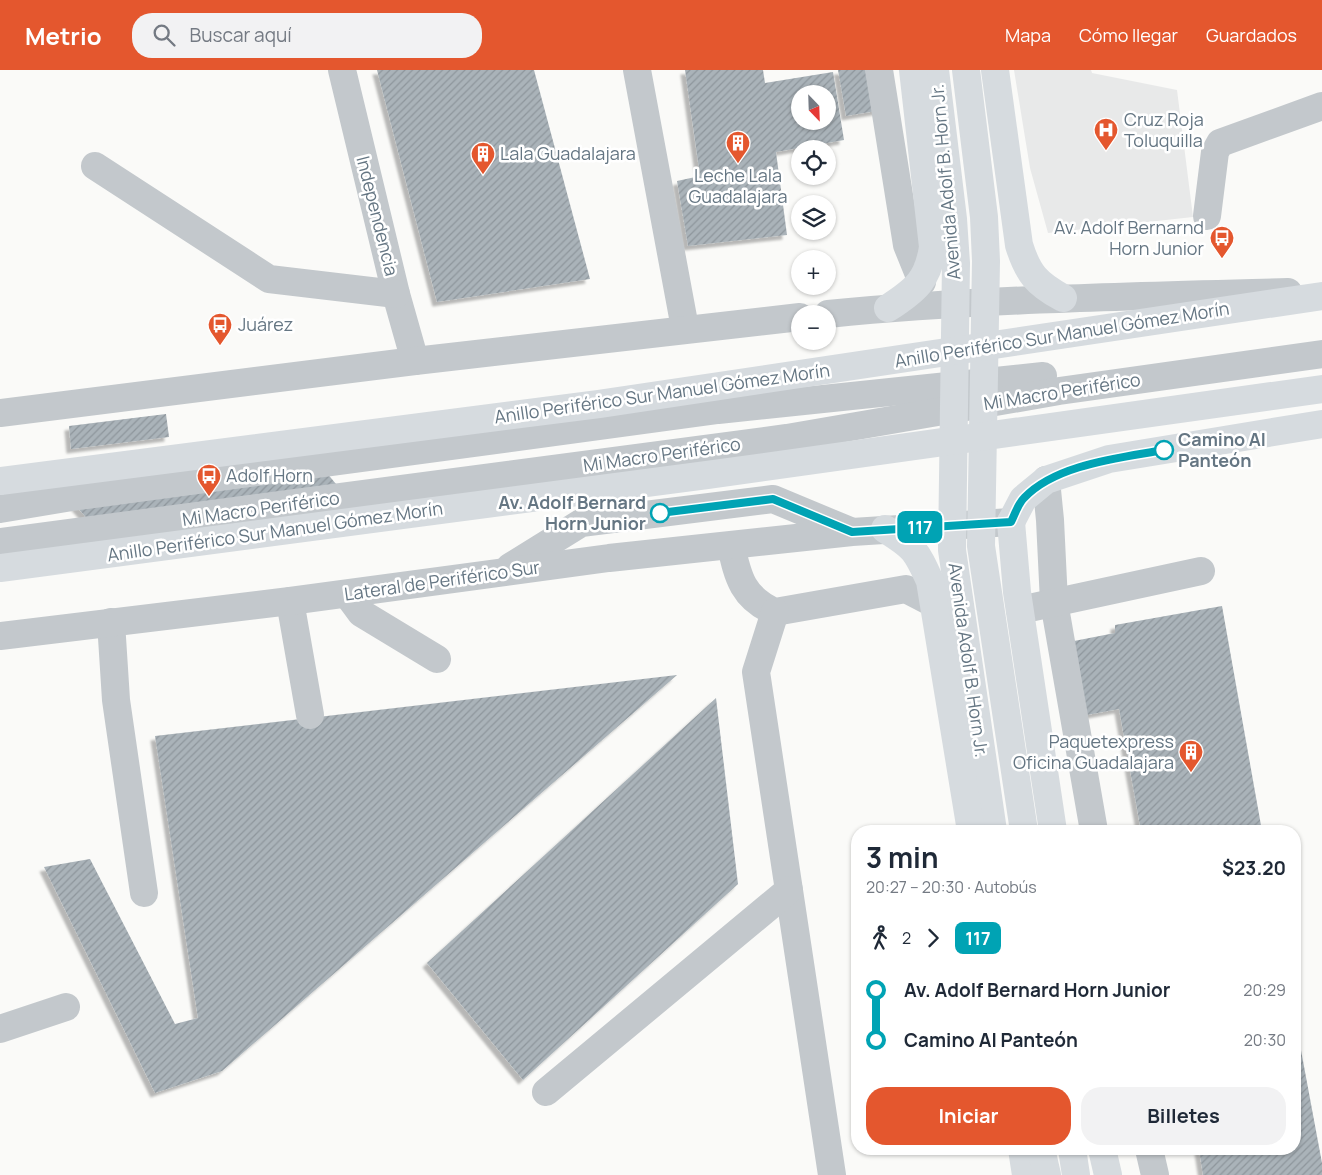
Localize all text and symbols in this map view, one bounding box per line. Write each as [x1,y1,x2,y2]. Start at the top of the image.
search box [132,13,482,58]
text: Metrio [25,19,102,52]
icon: search [150,21,178,49]
text: Buscar aquí [190,22,292,48]
text: Mapa [1005,23,1051,47]
text: Cómo llegar [1079,23,1178,47]
text: Guardados [1206,23,1297,47]
street label: Avenida Adolf B. Horn Jr. [925,83,966,281]
north arrow [791,85,836,130]
map controls [791,85,836,350]
place label: Cruz Roja Toluquilla [1124,107,1204,152]
hospital icon: Cruz Roja Toluquilla [1093,117,1119,151]
building icon: Leche Lala Guadalajara [725,130,751,164]
button: locate [791,140,836,185]
building icon: Lala Guadalajara [470,141,496,175]
place label: Lala Guadalajara [500,141,636,165]
street label: Independencia [351,153,404,278]
place label: Leche Lala Guadalajara [689,163,787,208]
button: layers [791,195,836,240]
place label: Av. Adolf Bernarnd Horn Junior [1054,215,1204,260]
bus stop icon: Av. Adolf Bernarnd Horn Junior [1209,225,1235,259]
button: + [791,250,836,295]
street label: Anillo Periférico Sur Manuel Gómez Morín [893,296,1231,372]
button: − [791,305,836,350]
bus stop icon: Juárez [207,312,233,346]
place label: Juárez [238,312,293,336]
street label: Anillo Periférico Sur Manuel Gómez Morín [493,358,831,428]
street label: Mi Macro Periférico [982,367,1142,415]
place label: Camino Al Panteón [1178,427,1266,472]
street label: Mi Macro Periférico [582,431,742,477]
marker: Camino Al Panteón [1154,440,1174,460]
bus stop icon: Adolf Horn [196,463,222,497]
place label: Adolf Horn [226,463,313,487]
street label: Mi Macro Periférico [181,485,341,531]
place label: Av. Adolf Bernard Horn Junior [498,490,646,535]
street label: Anillo Periférico Sur Manuel Gómez Morín [106,496,444,566]
marker: Av. Adolf Bernard Horn Junior [650,503,670,523]
line badge: 117 [891,511,949,543]
text: 117 [907,515,933,539]
street label: Lateral de Periférico Sur [343,554,542,606]
street label: Avenida Adolf B. Horn Jr. [943,561,995,759]
place label: Paquetexpress Oficina Guadalajara [1013,729,1174,774]
building icon: Paquetexpress Oficina Guadalajara [1178,739,1204,773]
text: 3 min [866,838,938,876]
text: $23.20 [1222,855,1286,881]
text: 20:27 – 20:30 · Autobús [866,876,1037,898]
icon: walk [866,924,894,952]
icon: forward [919,924,947,952]
text: 117 [965,926,991,950]
text: 2 [902,927,911,949]
text: Av. Adolf Bernard Horn Junior [904,977,1170,1003]
text: 20:29 [1243,979,1286,1001]
text: Camino Al Panteón [904,1027,1078,1053]
text: 20:30 [1244,1029,1286,1051]
button: Iniciar [866,1087,1071,1145]
button: Billetes [1081,1087,1286,1145]

